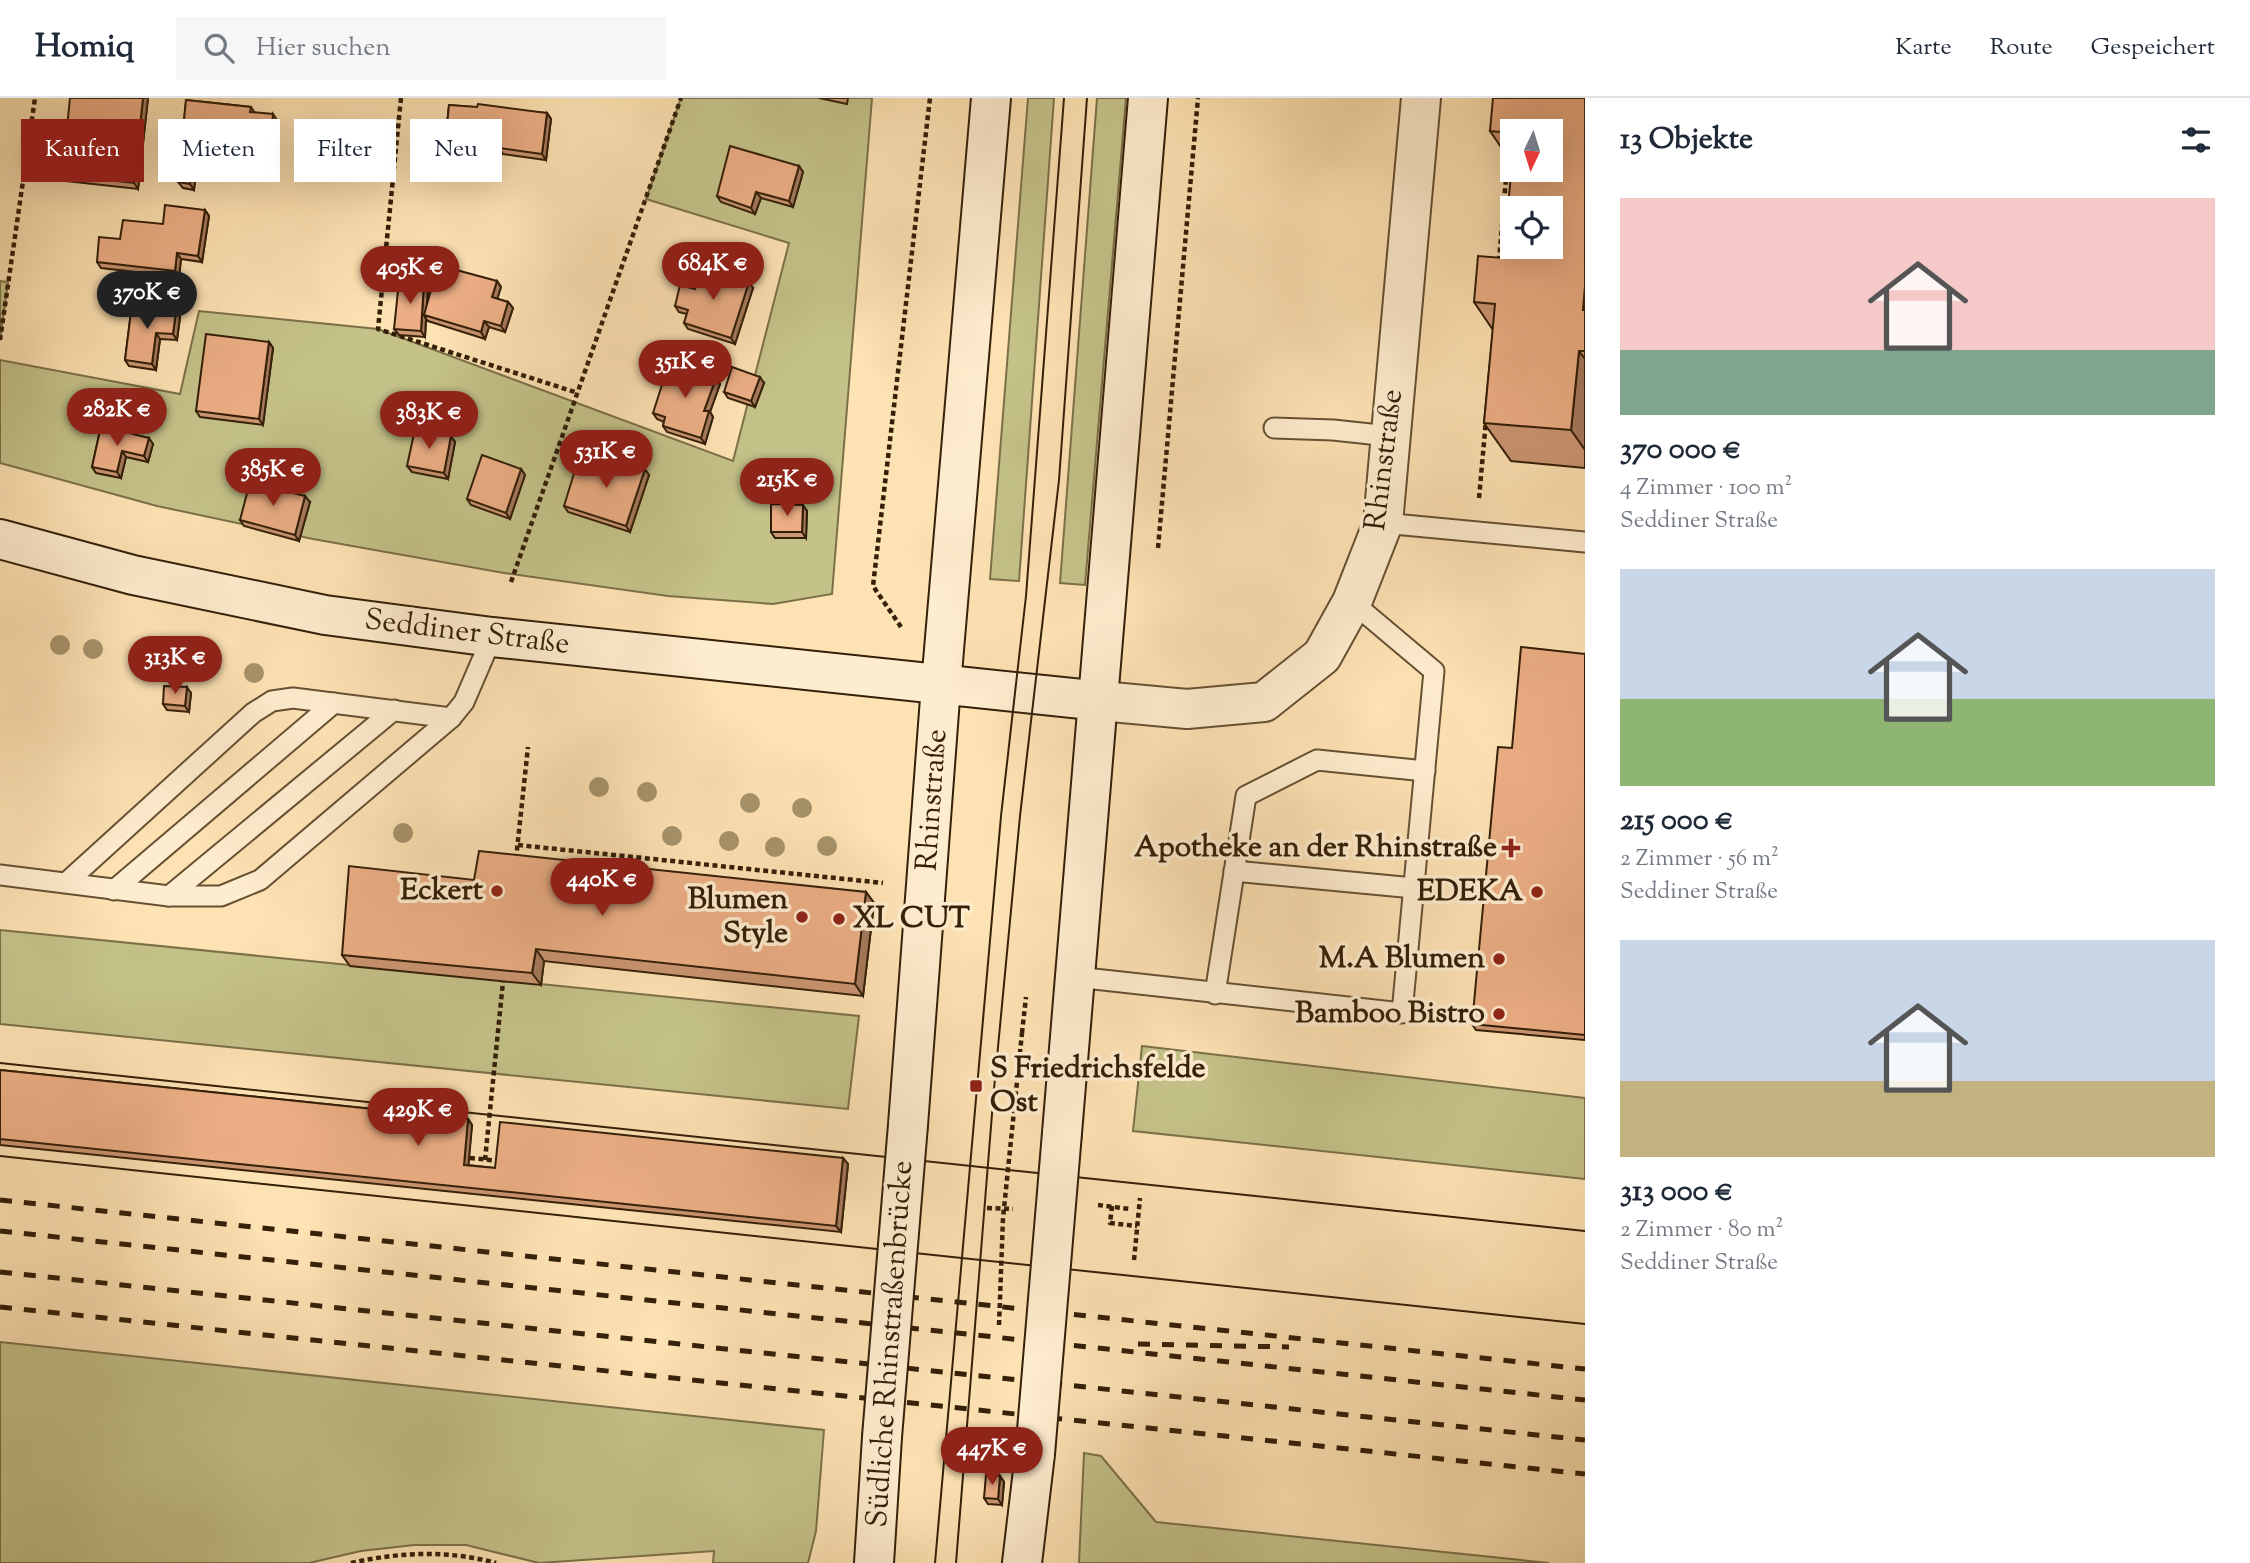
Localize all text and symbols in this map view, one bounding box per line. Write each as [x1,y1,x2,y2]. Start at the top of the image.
search box [176,17,666,80]
text: Homiq [35,24,134,72]
icon: search [200,29,238,67]
text: Hier suchen [256,30,391,67]
text: Karte [1895,31,1952,65]
text: Route [1990,31,2053,65]
text: Gespeichert [2091,31,2215,65]
chip: Kaufen [21,119,144,182]
chip: Mieten [158,119,280,182]
chip: Filter [294,119,396,182]
chip: Neu [410,119,502,182]
north arrow [1500,119,1563,182]
map controls [1500,119,1563,259]
text: 13 Objekte [1620,119,1753,162]
icon: filters [2177,121,2215,159]
button: locate [1500,196,1563,259]
pin: 684K € [656,242,770,302]
icon: home [1855,243,1981,369]
pin: 405K € [353,246,467,306]
text: 684K € [678,248,748,281]
text: 405K € [376,252,444,285]
pin: 370K € [90,272,204,331]
text: 370K € [113,277,181,310]
pin: 351K € [628,341,742,400]
text: 351K € [655,346,715,379]
street label: Rhinstraße [1355,387,1415,533]
pin: 282K € [60,388,174,448]
pin: 383K € [372,392,486,451]
text: 282K € [83,394,151,427]
text: 383K € [396,397,462,430]
text: 370 000 € [1620,429,1741,472]
pin: 531K € [549,430,663,490]
text: 531K € [576,436,636,469]
pin: 385K € [216,448,330,508]
text: 385K € [241,454,305,487]
pin: 215K € [730,458,844,518]
text: 215K € [756,464,818,497]
text: 4 Zimmer · 100 m² [1620,472,1792,505]
text: Seddiner Straße [1620,505,1778,538]
street label: Seddiner Straße [362,599,572,667]
icon: home [1855,614,1981,740]
pin: 313K € [118,636,232,696]
text: 313K € [144,642,206,675]
street label: Rhinstraße [907,728,959,872]
text: 215 000 € [1620,800,1733,843]
place label: Apotheke an der Rhinstraße [1134,827,1497,870]
marker: Apotheke an der Rhinstraße [1503,840,1519,856]
text: 2 Zimmer · 56 m² [1620,843,1779,876]
pin: 440K € [545,858,659,918]
text: 440K € [567,864,637,897]
place label: Eckert [400,870,484,913]
place label: EDEKA [1417,871,1524,914]
text: Seddiner Straße [1620,876,1778,909]
place label: Blumen Style [688,879,788,956]
marker: Eckert [489,883,505,899]
marker: EDEKA [1529,884,1545,900]
place label: XL CUT [853,898,970,941]
marker: Blumen Style [794,909,810,925]
marker: XL CUT [831,911,847,927]
place label: M.A Blumen [1319,938,1485,981]
marker: M.A Blumen [1491,951,1507,967]
icon: home [1855,985,1981,1111]
place label: Bamboo Bistro [1295,993,1485,1036]
marker: Bamboo Bistro [1491,1006,1507,1022]
place label: S Friedrichsfelde Ost [990,1048,1205,1125]
marker: S Friedrichsfelde Ost [968,1078,984,1094]
pin: 429K € [361,1088,475,1148]
text: 429K € [383,1094,453,1127]
street label: Südliche Rhinstraßenbrücke [857,1159,925,1529]
text: 313 000 € [1620,1171,1733,1214]
text: 2 Zimmer · 80 m² [1620,1214,1783,1247]
text: Seddiner Straße [1620,1247,1778,1280]
pin: 447K € [935,1428,1049,1487]
text: 447K € [957,1433,1027,1466]

